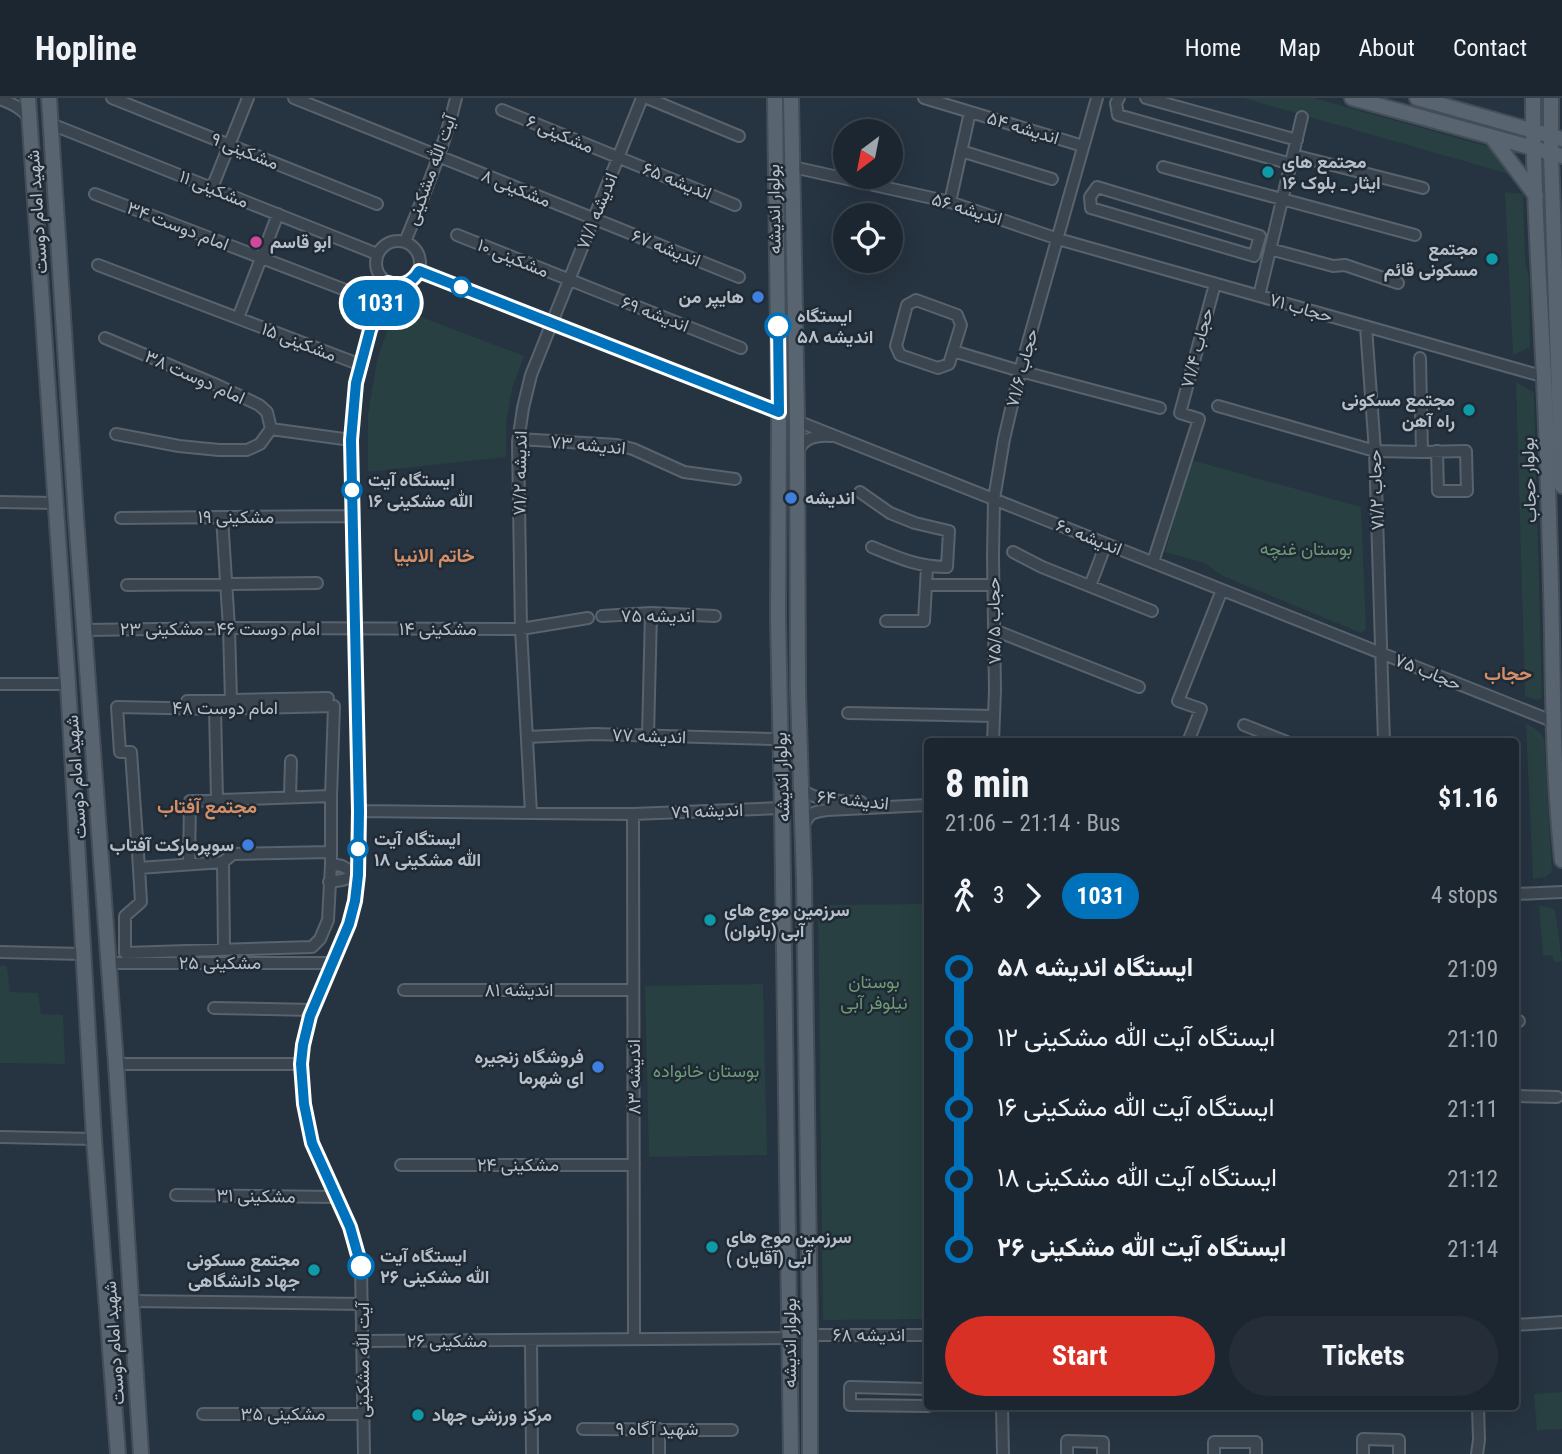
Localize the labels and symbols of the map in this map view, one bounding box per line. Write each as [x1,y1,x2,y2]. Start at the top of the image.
street label: اندیشه ۵۴ [985,107,1062,148]
street label: آیت الله مشکینی [401,110,462,228]
street label: مشکینی ۶ [523,110,597,158]
north arrow [833,119,903,189]
street label: مشکینی ۹ [208,127,282,175]
street label: شهید امام دوست [22,149,53,275]
place label: مجتمع های ایثار _ بلوک ۱۶ [1282,151,1381,194]
street label: اندیشه ۶۵ [640,157,715,204]
street label: مشکینی ۸ [478,164,554,212]
street label: بولوار اندیشه [762,164,786,254]
marker: مجتمع های ایثار _ بلوک ۱۶ [1260,164,1276,180]
street label: مشکینی ۱۱ [176,165,252,213]
street label: اندیشه ۷۱/۱ [572,169,621,252]
street label: اندیشه ۵۶ [929,188,1005,229]
street label: امام دوست ۳۴ [124,197,232,256]
street label: اندیشه ۶۷ [629,224,704,271]
place label: ابو قاسم [270,231,332,254]
marker: ابو قاسم [248,234,264,250]
street label: مشکینی ۱۰ [474,234,552,282]
place label: مجتمع مسکونی قائم [1384,238,1478,282]
marker: مجتمع مسکونی قائم [1484,251,1500,267]
unlabelled marker [451,277,471,297]
line badge: 1031 [332,280,430,326]
place label: هایپر من [679,286,744,309]
marker: هایپر من [750,289,766,305]
street label: حجاب ۷۱ [1267,289,1335,327]
street label: اندیشه ۶۹ [618,291,692,336]
place label: ایستگاه اندیشه ۵۸ [797,305,873,348]
street label: حجاب ۷۱/۴ [1176,306,1217,390]
marker: ایستگاه اندیشه ۵۸ [765,313,791,339]
street label: مشکینی ۱۵ [259,318,339,366]
street label: حجاب ۷۱/۶ [1001,326,1042,409]
street label: امام دوست ۳۸ [141,345,249,410]
place label: مجتمع مسکونی راه آهن [1342,389,1455,432]
marker: مجتمع مسکونی راه آهن [1461,402,1477,418]
street label: اندیشه ۷۱/۲ [508,430,531,516]
street label: اندیشه ۷۳ [549,431,627,458]
street label: بولوار حجاب [1517,437,1541,523]
street label: حجاب ۷۱/۲ [1364,449,1387,531]
place label: ایستگاه آیت الله مشکینی ۱۶ [368,469,473,512]
marker: ایستگاه آیت الله مشکینی ۱۶ [342,480,362,500]
place label: اندیشه [805,487,855,509]
marker: اندیشه [783,490,799,506]
street label: مشکینی ۱۹ [198,506,274,528]
street label: اندیشه ۶۰ [1053,514,1125,559]
park label: بوستان غنچه [1260,538,1352,561]
district label: خاتم الانبیا [393,544,475,568]
street label: حجاب ۷۵/۵ [982,577,1005,665]
street label: اندیشه ۷۵ [621,605,695,626]
street label: امام دوست ۴۶ - مشکینی ۲۳ [120,618,320,641]
street label: مشکینی ۱۴ [399,618,477,640]
street label: حجاب ۷۵ [1392,649,1465,694]
district label: حجاب [1484,662,1532,685]
street label: امام دوست ۴۸ [172,697,278,720]
street label: شهید امام دوست [61,714,92,840]
street label: اندیشه ۷۷ [611,724,687,747]
street label: بولوار اندیشه [769,732,795,822]
street label: اندیشه ۶۴ [816,785,890,814]
district label: مجتمع آفتاب [157,795,257,820]
street label: اندیشه ۷۹ [670,799,744,822]
place label: ایستگاه آیت الله مشکینی ۱۸ [374,828,481,871]
place label: سوپرمارکت آفتاب [110,834,234,857]
marker: سوپرمارکت آفتاب [240,837,256,853]
marker: ایستگاه آیت الله مشکینی ۱۸ [348,839,368,859]
place label: سرزمین موج های آبی (بانوان) [724,899,850,942]
marker: سرزمین موج های آبی (بانوان) [702,912,718,928]
street label: مشکینی ۲۵ [179,952,261,974]
park label: بوستان نیلوفر آبی [840,971,908,1014]
street label: اندیشه ۸۱ [485,979,553,1000]
street label: اندیشه ۸۳ [623,1039,644,1115]
place label: فروشگاه زنجیره ای شهرما [474,1046,584,1089]
marker: فروشگاه زنجیره ای شهرما [590,1059,606,1075]
park label: بوستان خانواده [653,1060,759,1082]
street label: مشکینی ۲۴ [477,1154,559,1176]
street label: مشکینی ۳۱ [216,1184,296,1208]
place label: سرزمین موج های آبی (آقایان ) [726,1226,852,1269]
marker: سرزمین موج های آبی (آقایان ) [704,1239,720,1255]
place label: ایستگاه آیت الله مشکینی ۲۶ [380,1245,489,1288]
place label: مجتمع مسکونی جهاد دانشگاهی [187,1249,300,1292]
marker: ایستگاه آیت الله مشکینی ۲۶ [348,1253,374,1279]
marker: مجتمع مسکونی جهاد دانشگاهی [306,1262,322,1278]
street label: شهید امام دوست [99,1280,130,1406]
street label: بولوار اندیشه [779,1298,801,1388]
street label: آیت الله مشکینی [352,1300,374,1418]
street label: اندیشه ۶۸ [833,1324,905,1345]
street label: مشکینی ۲۶ [407,1330,487,1352]
street label: مشکینی ۳۵ [241,1403,325,1425]
place label: مرکز ورزشی جهاد [432,1404,552,1426]
marker: مرکز ورزشی جهاد [410,1407,426,1423]
street label: شهید آگاه ۹ [615,1418,699,1440]

